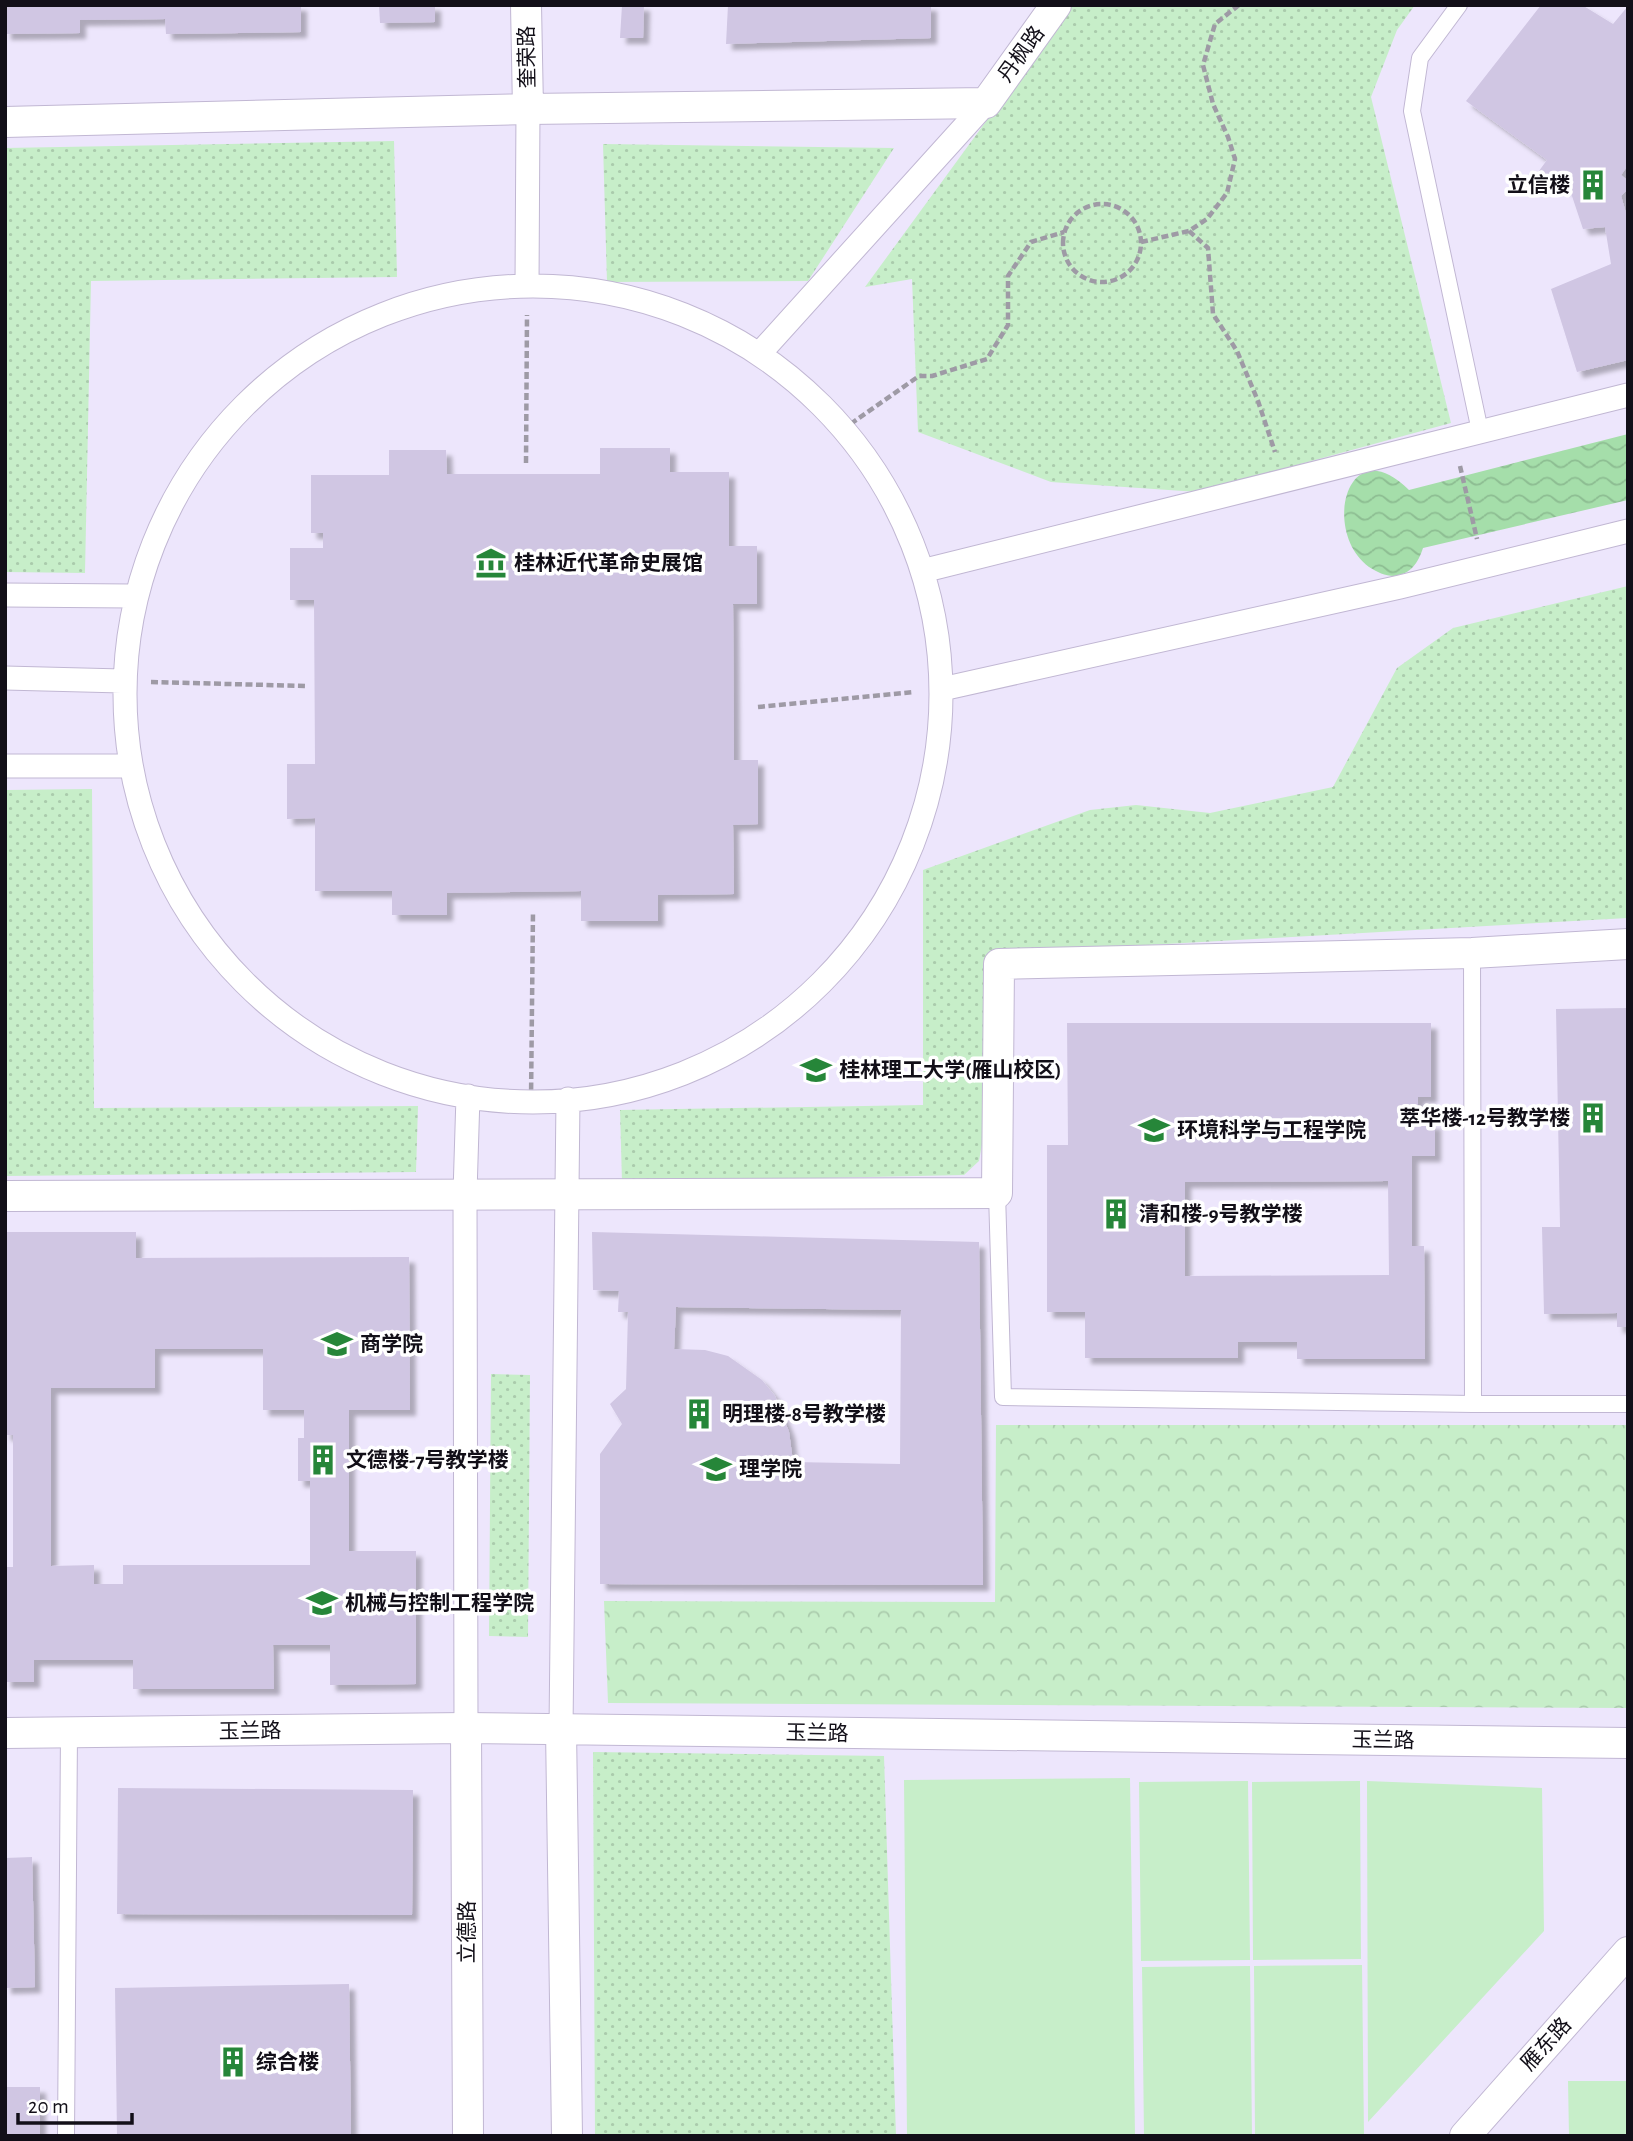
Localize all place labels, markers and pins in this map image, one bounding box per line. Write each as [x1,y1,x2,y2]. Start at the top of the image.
building icon: 立信楼 [1576,168,1610,202]
place label: 立信楼 [1507,173,1570,196]
museum icon: 桂林近代革命史展馆 [474,546,508,580]
place label: 桂林近代革命史展馆 [514,551,703,574]
school or university icon: 桂林理工大学(雁山校区) [799,1053,833,1087]
place label: 桂林理工大学(雁山校区) [839,1058,1062,1081]
building icon: 萃华楼-12号教学楼 [1576,1101,1610,1135]
place label: 萃华楼-12号教学楼 [1399,1106,1570,1129]
school or university icon: 环境科学与工程学院 [1137,1113,1171,1147]
place label: 环境科学与工程学院 [1177,1118,1366,1141]
building icon: 清和楼-9号教学楼 [1099,1197,1133,1231]
place label: 清和楼-9号教学楼 [1139,1203,1303,1225]
school or university icon: 商学院 [320,1327,354,1361]
place label: 商学院 [360,1332,423,1355]
building icon: 明理楼-8号教学楼 [682,1397,716,1431]
place label: 明理楼-8号教学楼 [722,1403,886,1425]
building icon: 文德楼-7号教学楼 [306,1443,340,1477]
place label: 文德楼-7号教学楼 [346,1448,508,1471]
school or university icon: 理学院 [699,1452,733,1486]
place label: 理学院 [739,1458,802,1480]
school or university icon: 机械与控制工程学院 [305,1586,339,1620]
place label: 机械与控制工程学院 [345,1592,534,1614]
building icon: 综合楼 [216,2045,250,2079]
place label: 综合楼 [256,2051,319,2073]

